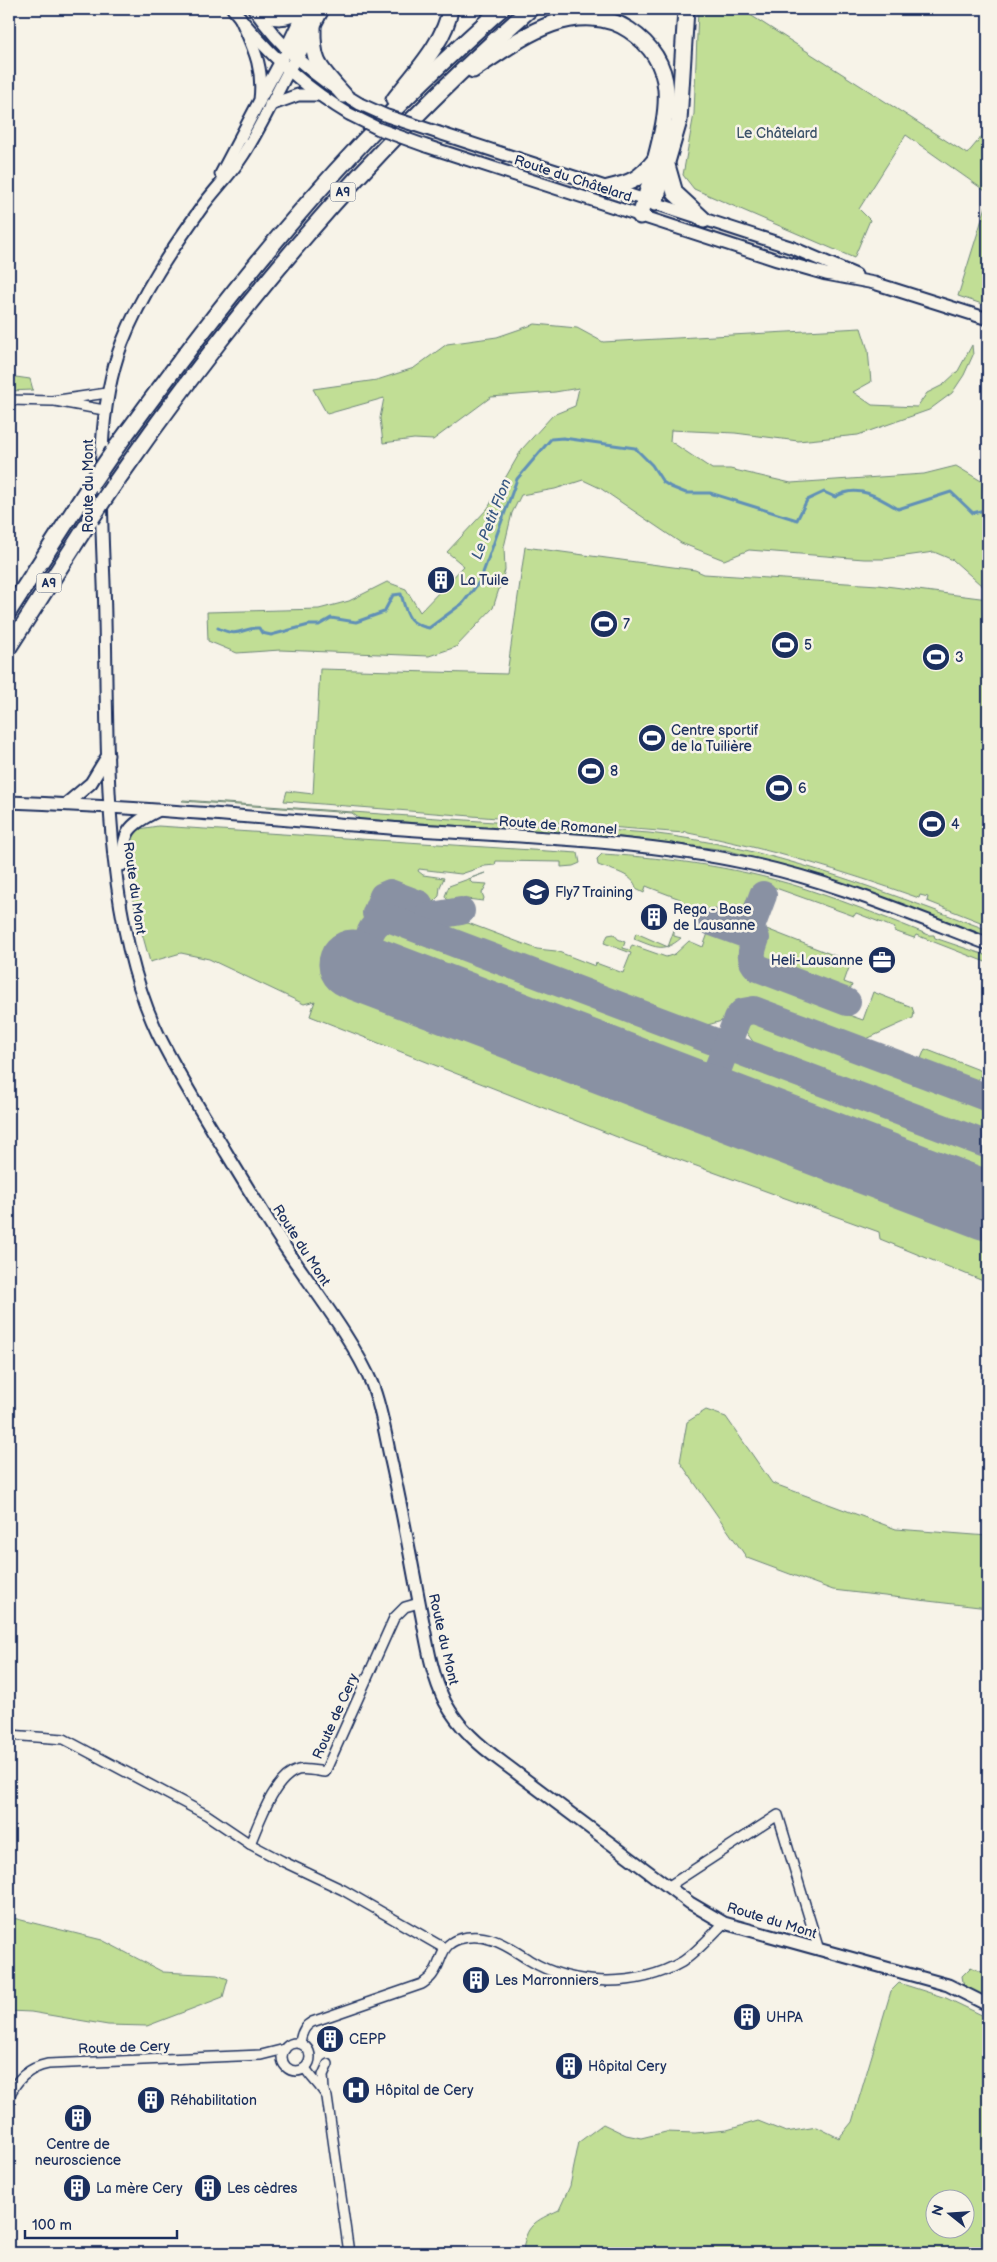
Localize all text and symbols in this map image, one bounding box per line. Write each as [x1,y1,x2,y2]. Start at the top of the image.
park label: Le Châtelard [736,125,818,142]
street label: Route du Châtelard [512,151,634,206]
road number: A9 [330,182,356,202]
street label: Route du Mont [80,439,97,533]
water label: Le Petit Flon [467,476,516,562]
building icon: La Tuile [426,565,456,595]
place label: La Tuile [460,572,509,589]
road number: A9 [36,574,62,592]
sports icon: 7 [589,609,619,639]
place label: 7 [623,616,630,633]
sports icon: 5 [770,630,800,660]
place label: 5 [804,637,812,654]
sports icon: 3 [921,642,951,672]
place label: 3 [955,649,964,666]
place label: Centre sportif de la Tuilière [671,722,759,755]
sports icon: Centre sportif de la Tuilière [637,723,667,753]
sports icon: 8 [576,756,606,786]
place label: 8 [610,763,618,780]
sports icon: 6 [764,773,794,803]
place label: 6 [798,780,807,797]
sports icon: 4 [917,809,947,839]
street label: Route de Romanel [498,813,618,838]
place label: 4 [951,816,960,833]
street label: Route du Mont [120,841,150,936]
school or university icon: Fly7 Training [521,877,551,907]
place label: Fly7 Training [555,884,633,901]
place label: Rega - Base de Lausanne [673,901,755,934]
building icon: Rega - Base de Lausanne [639,902,669,932]
office icon: Heli-Lausanne [867,945,897,975]
place label: Heli-Lausanne [771,952,863,969]
street label: Route du Mont [269,1201,335,1290]
street label: Route du Mont [425,1592,462,1687]
street label: Route de Cery [309,1670,362,1762]
street label: Route du Mont [725,1899,820,1942]
building icon: Les Marronniers [461,1965,491,1995]
place label: Les Marronniers [495,1972,599,1989]
building icon: UHPA [732,2002,762,2032]
place label: UHPA [766,2009,803,2026]
building icon: CEPP [315,2024,345,2054]
place label: CEPP [349,2031,386,2048]
street label: Route de Cery [78,2037,171,2058]
building icon: Hôpital Cery [554,2051,584,2081]
place label: Hôpital Cery [588,2058,667,2075]
hospital icon: Hôpital de Cery [341,2075,371,2105]
place label: Hôpital de Cery [375,2082,474,2099]
building icon: Réhabilitation [136,2085,166,2115]
place label: Réhabilitation [170,2092,257,2109]
building icon: Centre de neuroscience [63,2103,93,2133]
place label: Centre de neuroscience [35,2136,121,2169]
building icon: La mère Cery [62,2173,92,2203]
building icon: Les cèdres [193,2173,223,2203]
place label: La mère Cery [96,2180,183,2197]
place label: Les cèdres [227,2180,298,2197]
north arrow [924,2190,974,2240]
text: N [928,2203,948,2218]
scale bar [25,2207,178,2239]
text: 100 m [32,2216,72,2235]

